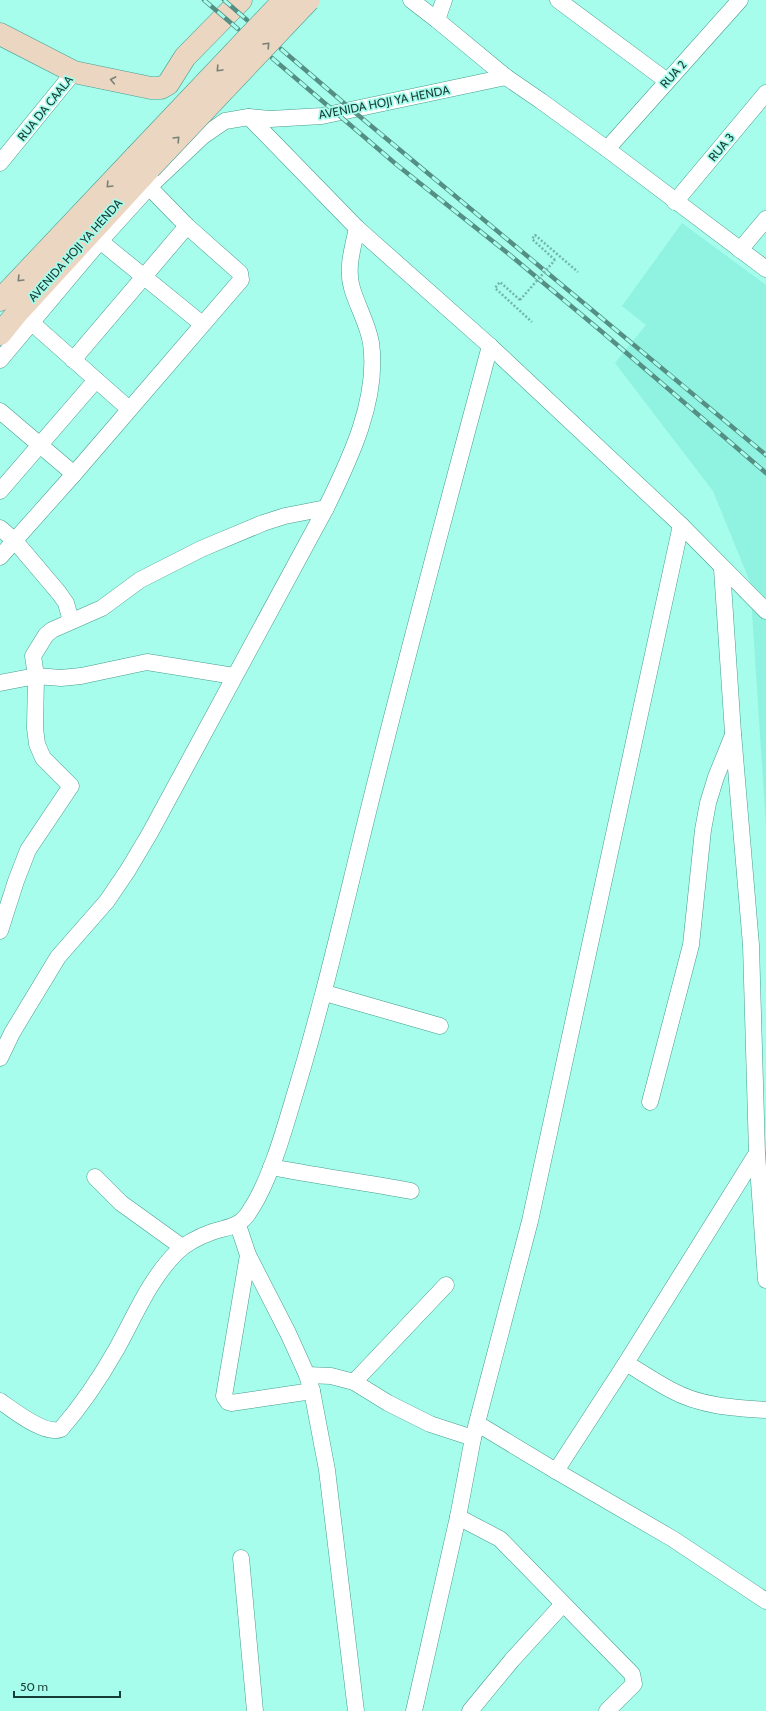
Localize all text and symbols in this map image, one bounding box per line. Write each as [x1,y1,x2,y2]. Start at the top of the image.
one-way arrow [262,42,270,50]
street label: RUA 2 [657,57,689,91]
one-way arrow [216,64,224,72]
street label: RUA DA CAALA [14,72,76,144]
one-way arrow [110,76,116,84]
street label: AVENIDA HOJI YA HENDA [317,82,451,122]
street label: RUA 3 [705,130,737,164]
one-way arrow [172,136,180,144]
one-way arrow [106,180,114,188]
street label: AVENIDA HOJI YA HENDA [25,195,126,304]
one-way arrow [17,274,25,282]
scale bar [14,1673,120,1699]
text: 50 m [20,1679,48,1694]

